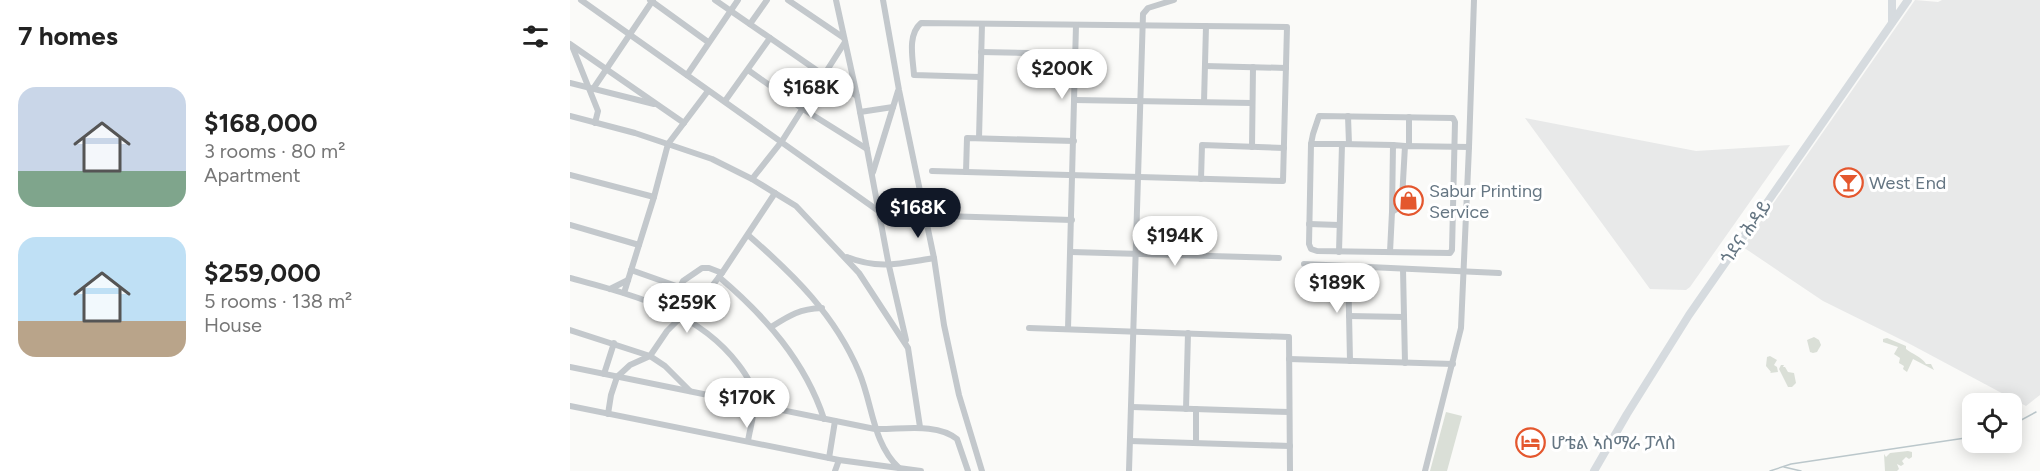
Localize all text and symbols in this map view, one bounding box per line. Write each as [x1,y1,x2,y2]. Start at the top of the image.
text: 7 homes [18,20,118,52]
icon: filters [519,20,552,53]
pin: $200K [1020,49,1104,100]
text: $200K [1031,56,1093,80]
pin: $168K [769,68,853,119]
text: $168K [783,75,839,99]
text: $168,000 [204,107,318,139]
icon: home [66,111,138,183]
text: 3 rooms · 80 m² [204,139,345,163]
text: Apartment [204,163,301,187]
bar icon: West End [1832,167,1864,199]
place label: West End [1869,172,1946,194]
place label: Sabur Printing Service [1429,180,1543,223]
shop icon: Sabur Printing Service [1392,185,1424,217]
pin: $168K [876,188,960,239]
text: $168K [890,195,946,219]
street label: ጎደና ሕዳይ [1716,195,1776,269]
pin: $194K [1133,216,1217,267]
text: $194K [1146,223,1204,247]
text: $259,000 [204,257,321,289]
icon: home [66,261,138,333]
pin: $189K [1295,263,1379,314]
text: $189K [1309,270,1365,294]
pin: $259K [645,283,729,334]
text: 5 rooms · 138 m² [204,289,352,313]
text: $259K [657,290,717,314]
text: House [204,313,262,337]
pin: $170K [705,378,789,429]
text: $170K [719,385,775,409]
map controls [1962,393,2022,453]
button: locate [1962,393,2022,453]
hotel icon: ሆቴል ኣስማራ ፓላስ [1514,427,1546,459]
place label: ሆቴል ኣስማራ ፓላስ [1551,432,1676,454]

